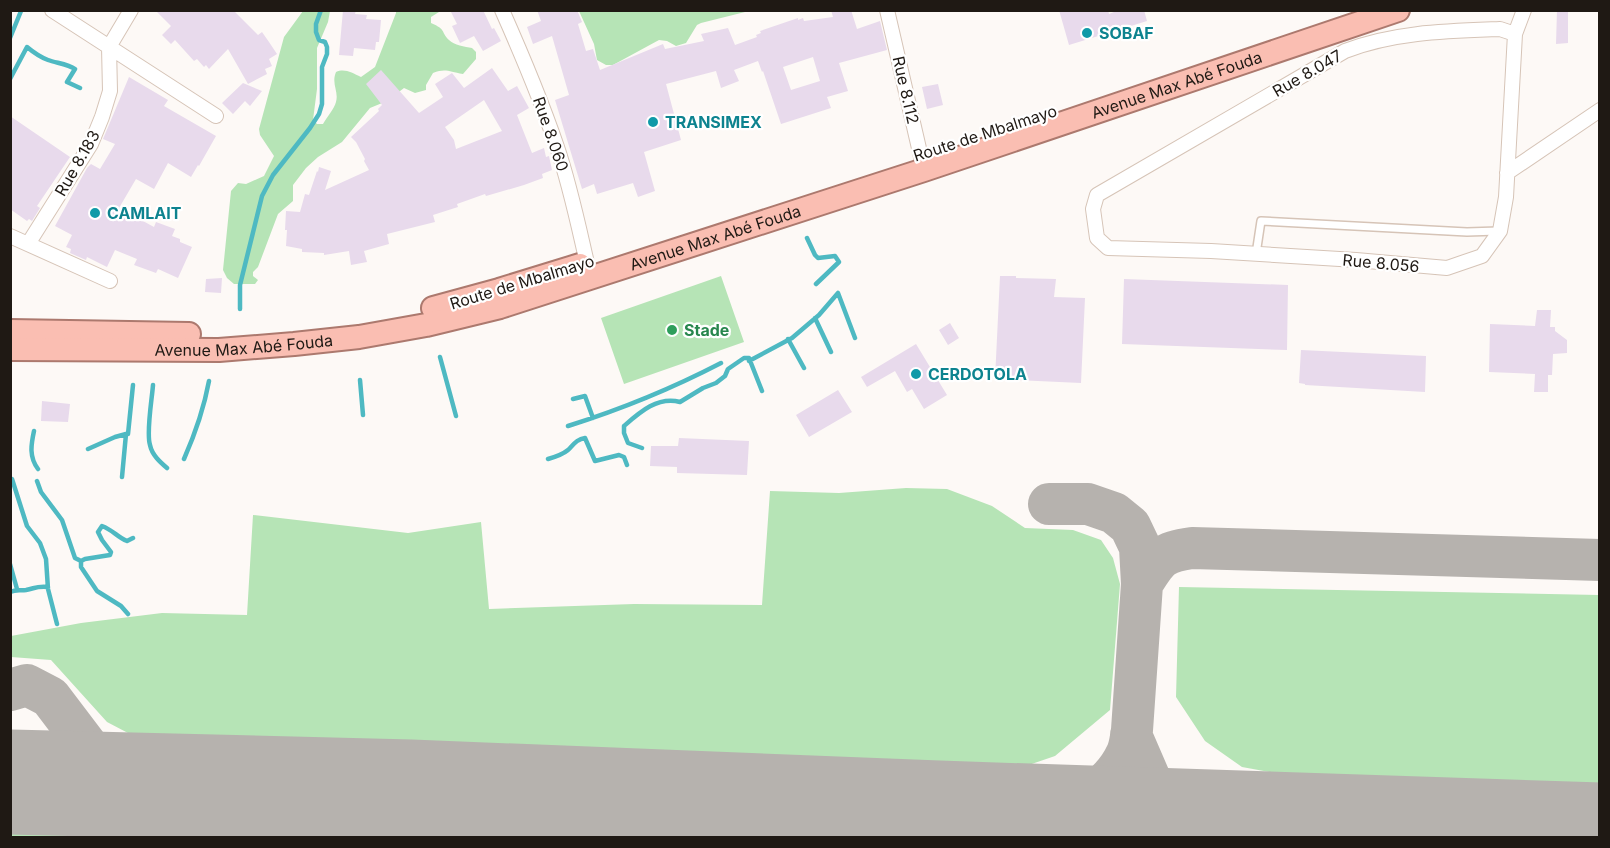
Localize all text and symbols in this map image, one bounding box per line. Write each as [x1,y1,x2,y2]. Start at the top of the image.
place label: SOBAF [1099,23,1154,43]
marker: SOBAF [1080,26,1094,40]
street label: Rue 8.047 [1269,45,1345,101]
street label: Avenue Max Abé Fouda [1089,47,1264,123]
street label: Rue 8.112 [888,54,924,126]
street label: Rue 8.060 [529,94,573,174]
street label: Route de Mbalmayo [911,100,1059,166]
place label: TRANSIMEX [665,112,762,132]
marker: TRANSIMEX [646,115,660,129]
street label: Rue 8.183 [50,127,104,199]
street label: Avenue Max Abé Fouda [627,200,803,274]
place label: CAMLAIT [107,203,182,223]
marker: CAMLAIT [88,206,102,220]
street label: Rue 8.056 [1342,250,1420,276]
street label: Route de Mbalmayo [447,251,597,313]
place label: Stade [684,320,729,340]
marker: Stade [665,323,679,337]
street label: Avenue Max Abé Fouda [155,330,334,360]
place label: CERDOTOLA [928,364,1027,384]
marker: CERDOTOLA [909,367,923,381]

